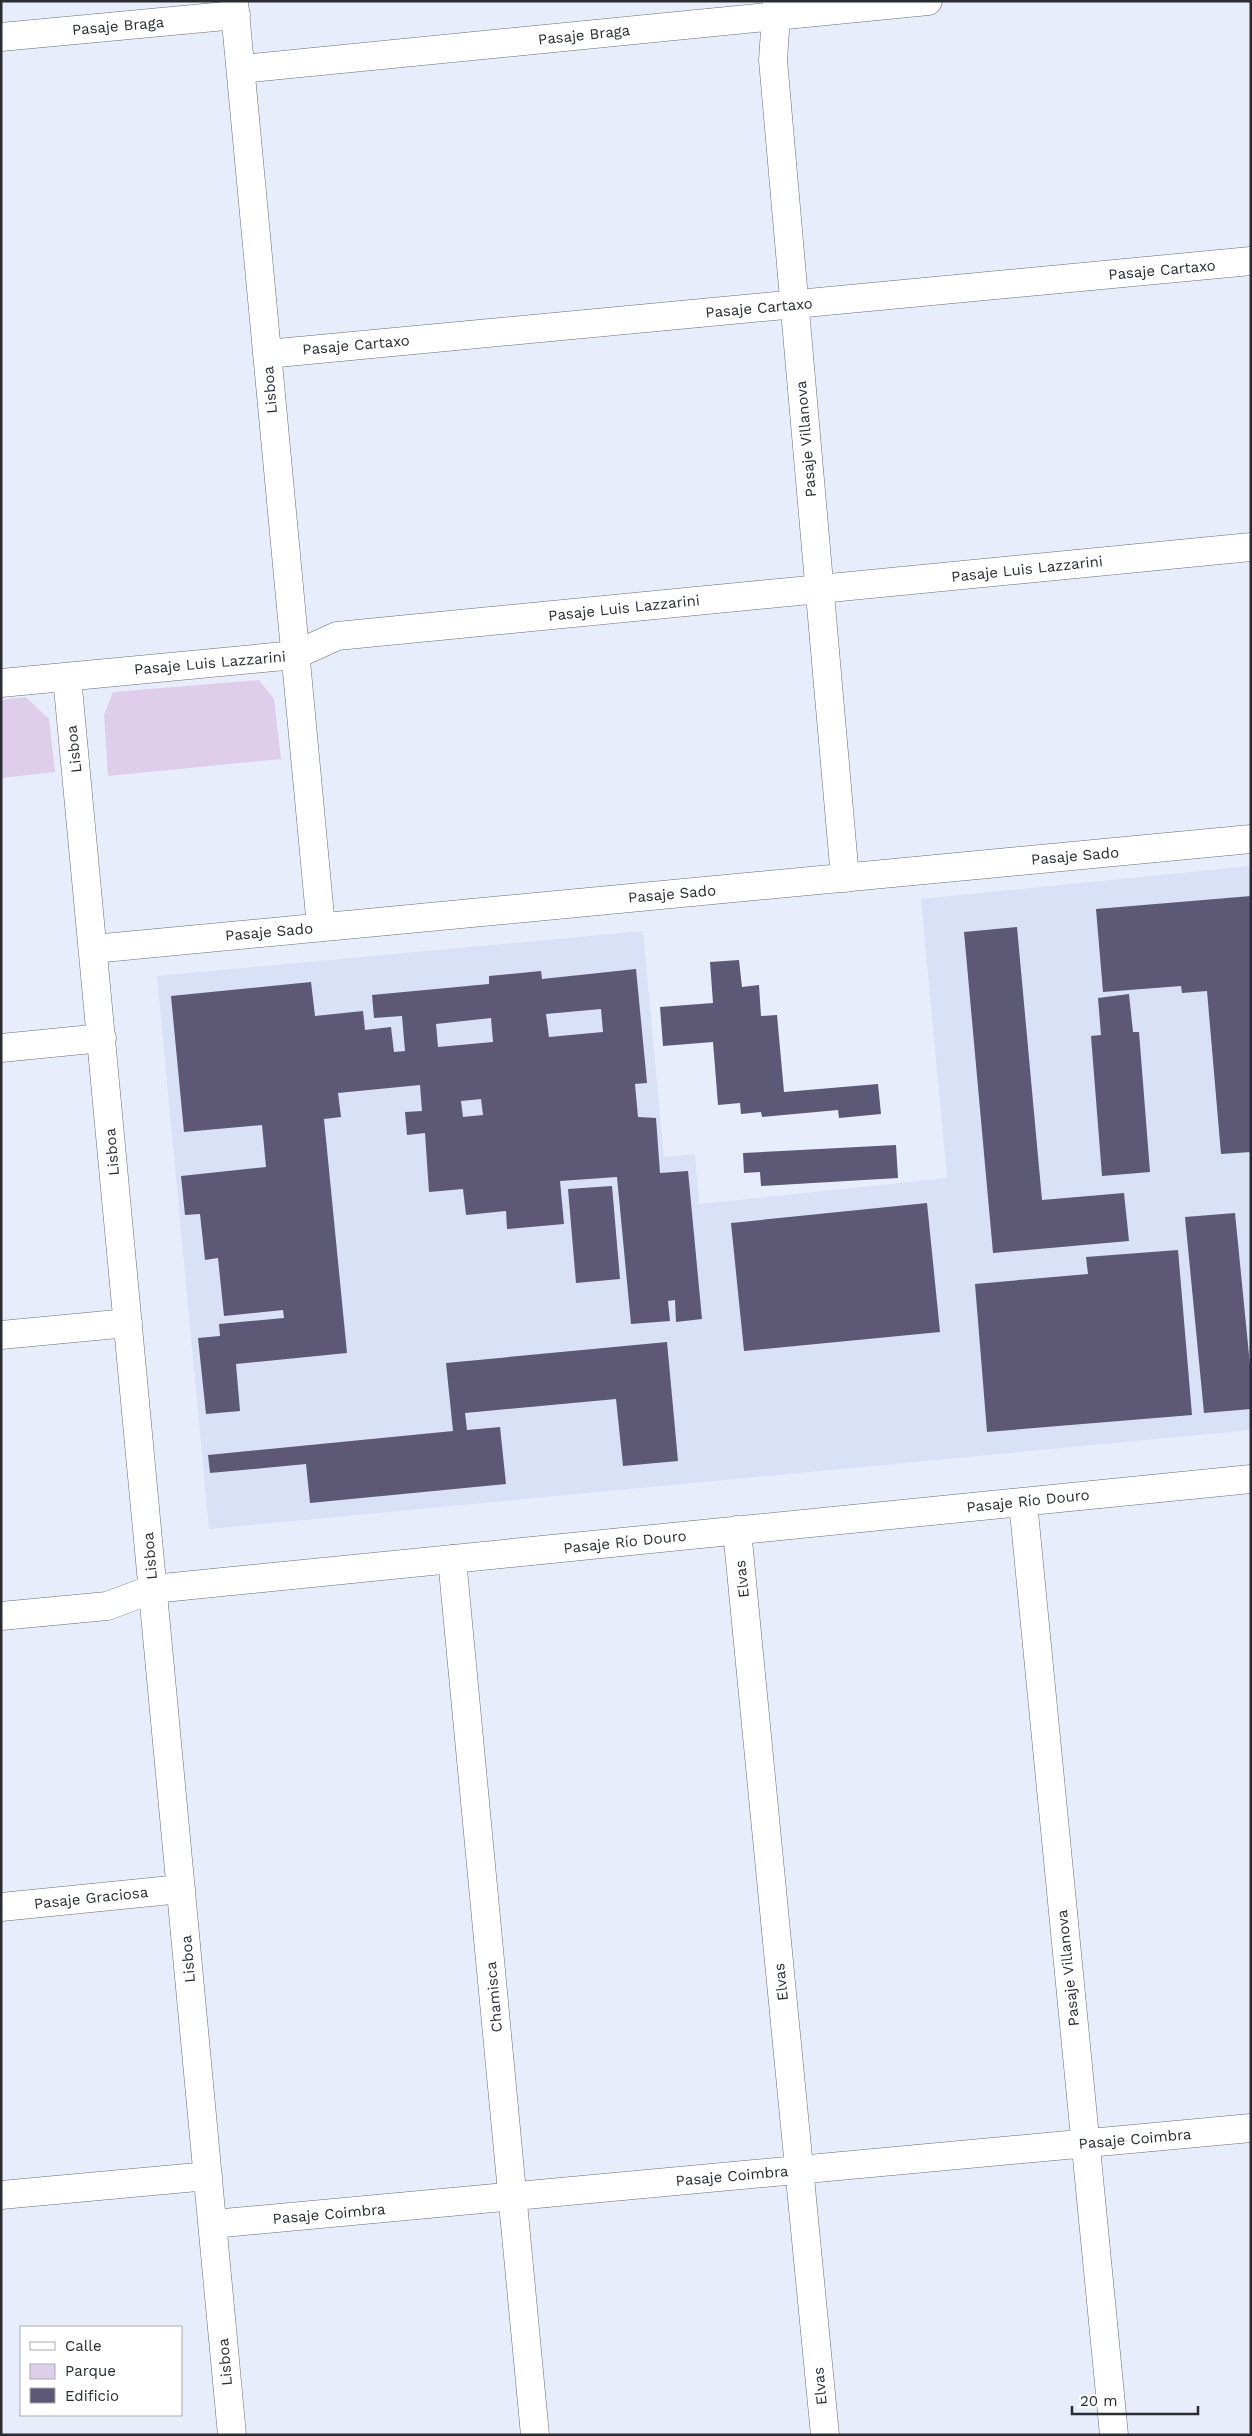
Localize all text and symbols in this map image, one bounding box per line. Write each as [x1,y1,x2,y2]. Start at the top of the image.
street label: Pasaje Braga [71,13,165,39]
street label: Pasaje Braga [537,21,631,49]
street label: Pasaje Cartaxo [1108,256,1216,284]
street label: Pasaje Cartaxo [705,294,813,322]
street label: Pasaje Cartaxo [302,331,410,359]
street label: Lisboa [259,365,281,415]
street label: Pasaje Villanova [792,379,820,498]
street label: Pasaje Luis Lazzarini [950,552,1104,586]
street label: Pasaje Luis Lazzarini [547,591,701,625]
street label: Pasaje Luis Lazzarini [133,647,287,679]
street label: Lisboa [63,724,85,774]
street label: Pasaje Sado [1030,843,1120,869]
street label: Pasaje Sado [627,881,717,907]
street label: Pasaje Sado [224,919,314,945]
street label: Lisboa [101,1127,123,1177]
street label: Pasaje Río Douro [966,1486,1090,1516]
street label: Pasaje Río Douro [563,1527,687,1557]
street label: Lisboa [139,1531,161,1581]
street label: Elvas [731,1559,753,1599]
street label: Pasaje Graciosa [33,1883,150,1913]
street label: Pasaje Villanova [1053,1908,1083,2027]
street label: Lisboa [177,1934,199,1984]
street label: Chamisca [482,1960,506,2033]
street label: Elvas [770,1962,792,2002]
street label: Pasaje Coimbra [1078,2125,1193,2153]
street label: Pasaje Coimbra [675,2162,790,2190]
street label: Pasaje Coimbra [272,2200,387,2228]
legend [20,2326,182,2416]
text: Calle [65,2337,102,2355]
street label: Lisboa [214,2337,236,2387]
text: Parque [65,2362,116,2380]
street label: Elvas [809,2366,831,2406]
scale bar [1072,2384,1198,2416]
text: Edificio [65,2387,119,2405]
text: 20 m [1080,2392,1118,2410]

